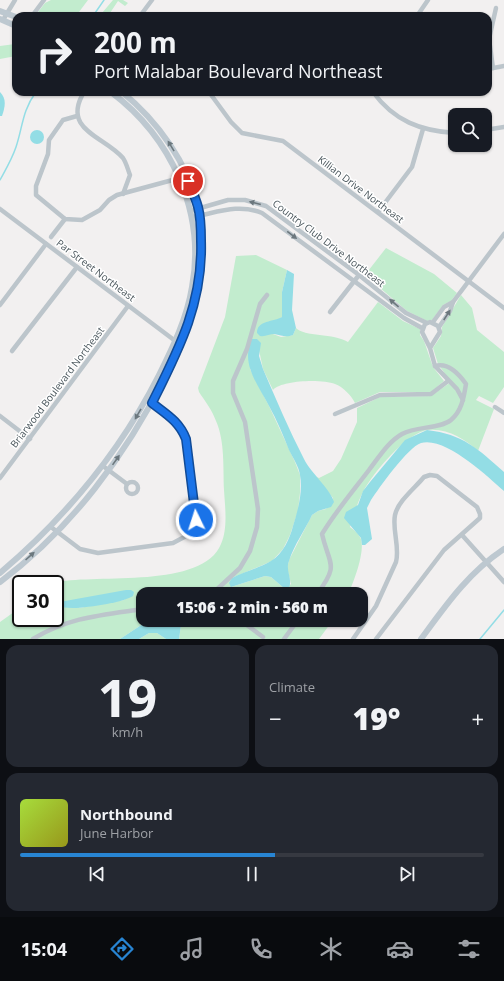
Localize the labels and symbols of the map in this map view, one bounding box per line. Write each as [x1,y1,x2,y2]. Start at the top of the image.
one-way arrow [167,140,174,152]
street label: Killian Drive Northeast [315,152,407,226]
pin [171,164,205,198]
street label: Country Club Drive Northeast [270,196,388,290]
one-way arrow [249,199,261,205]
one-way arrow [286,231,297,239]
street label: Par Street Northeast [54,236,139,305]
one-way arrow [388,298,399,307]
one-way arrow [443,310,451,321]
street label: Briarwood Boulevard Northeast [7,323,107,450]
one-way arrow [135,408,142,420]
one-way arrow [112,454,120,465]
position arrow [175,499,217,541]
one-way arrow [25,552,35,561]
speed limit sign: 30 [12,575,64,627]

